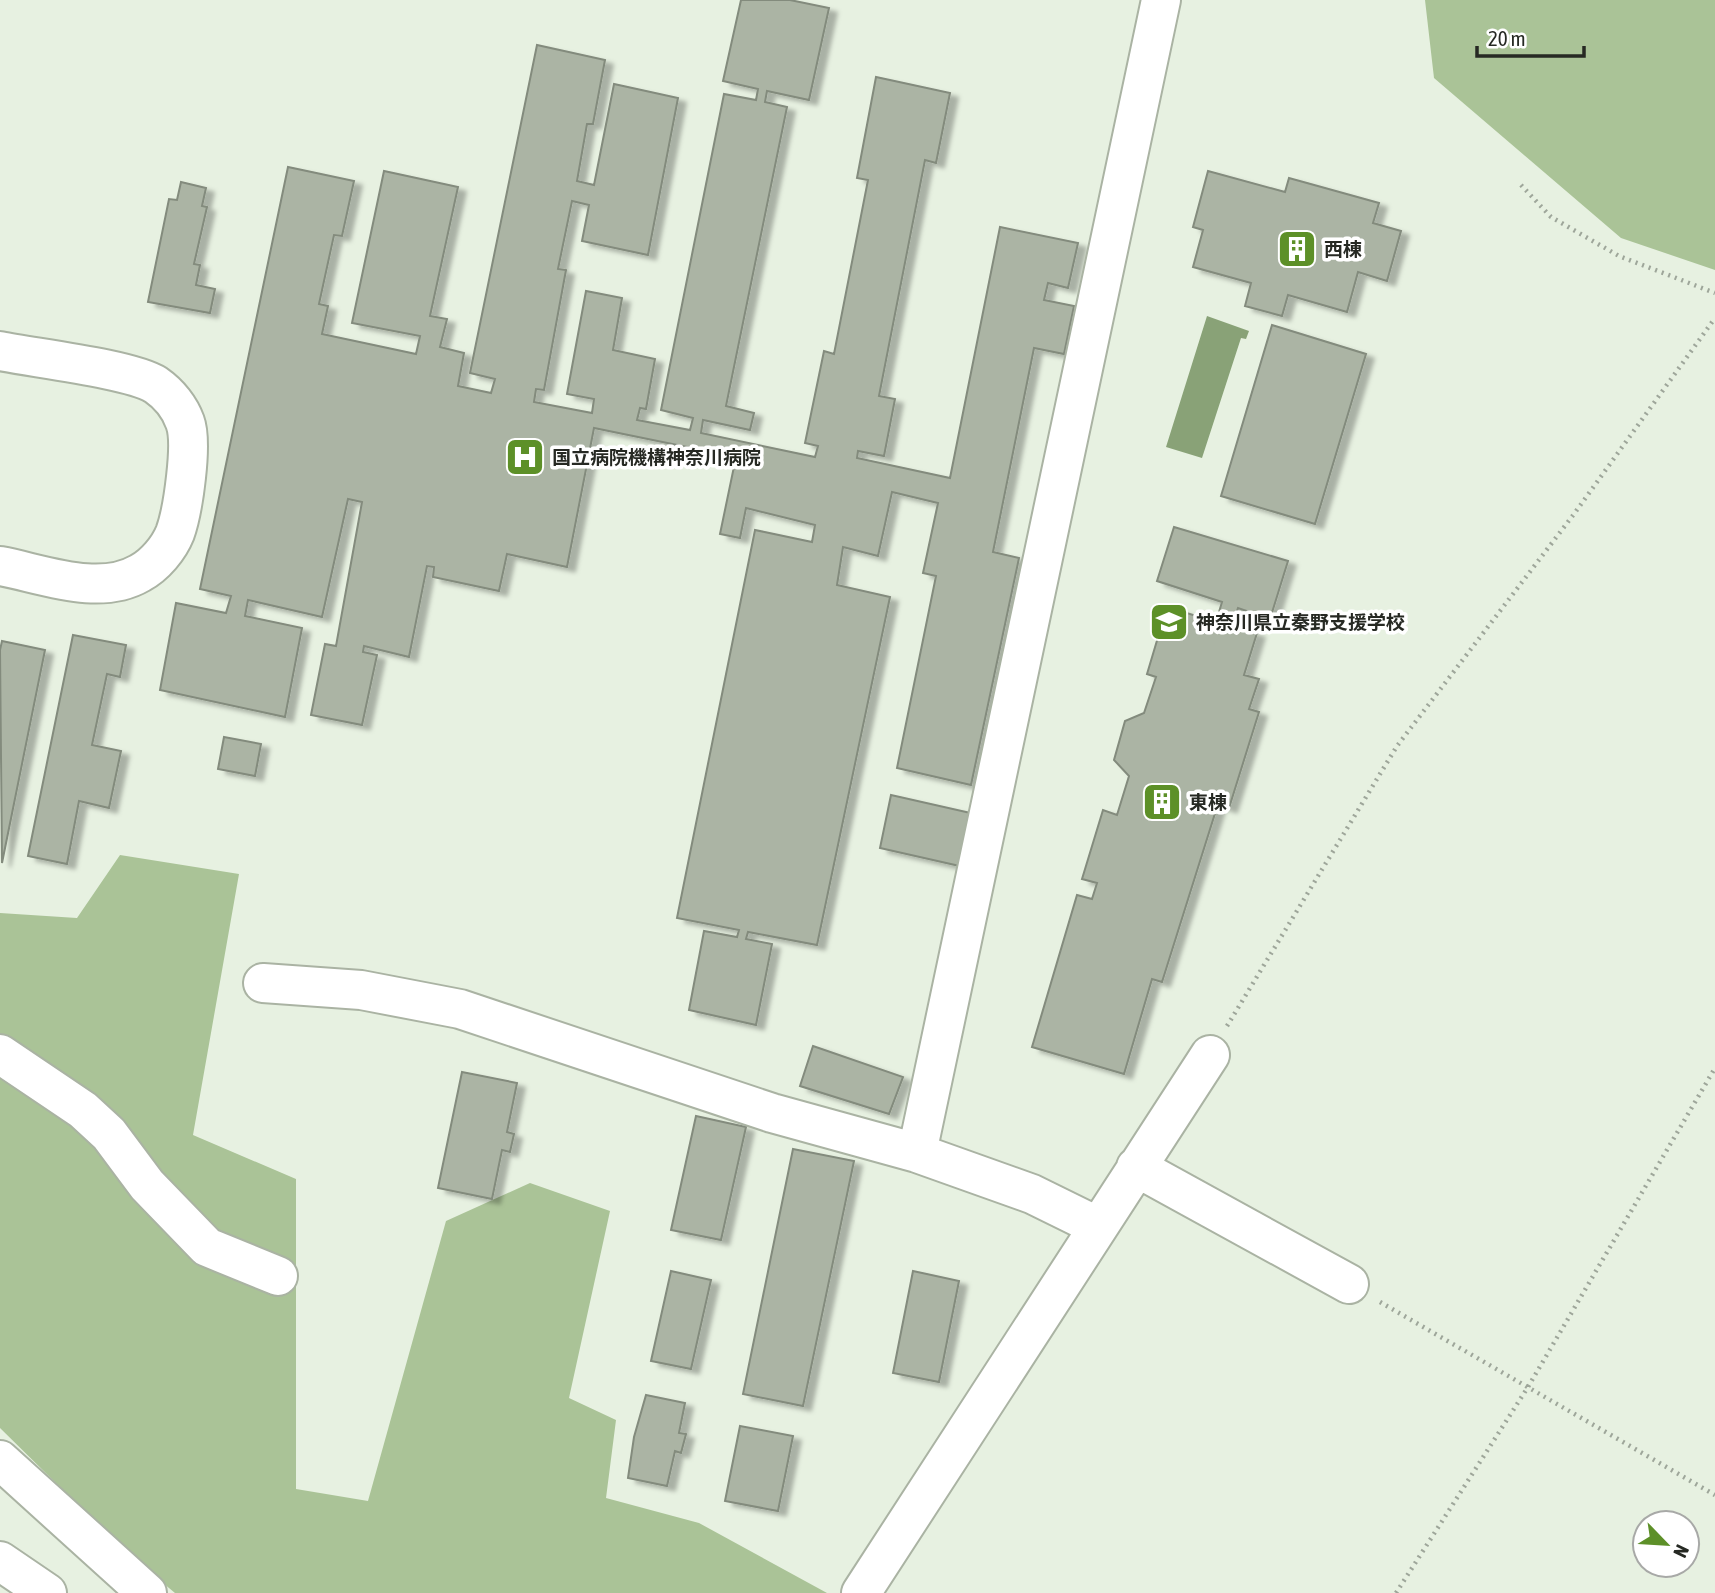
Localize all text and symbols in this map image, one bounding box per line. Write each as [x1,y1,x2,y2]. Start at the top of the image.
scale bar [1477,14,1584,58]
text: 20 m [1488,26,1526,50]
building icon: 西棟 [1276,228,1318,270]
place label: 西棟 [1324,238,1362,260]
hospital icon: 国立病院機構神奈川病院 [504,436,546,478]
place label: 国立病院機構神奈川病院 [552,446,761,468]
school or university icon: 神奈川県立秦野支援学校 [1148,601,1190,643]
place label: 神奈川県立秦野支援学校 [1196,611,1405,633]
building icon: 東棟 [1141,781,1183,823]
place label: 東棟 [1189,791,1227,813]
north arrow [1631,1509,1701,1579]
text: N [1669,1541,1694,1561]

